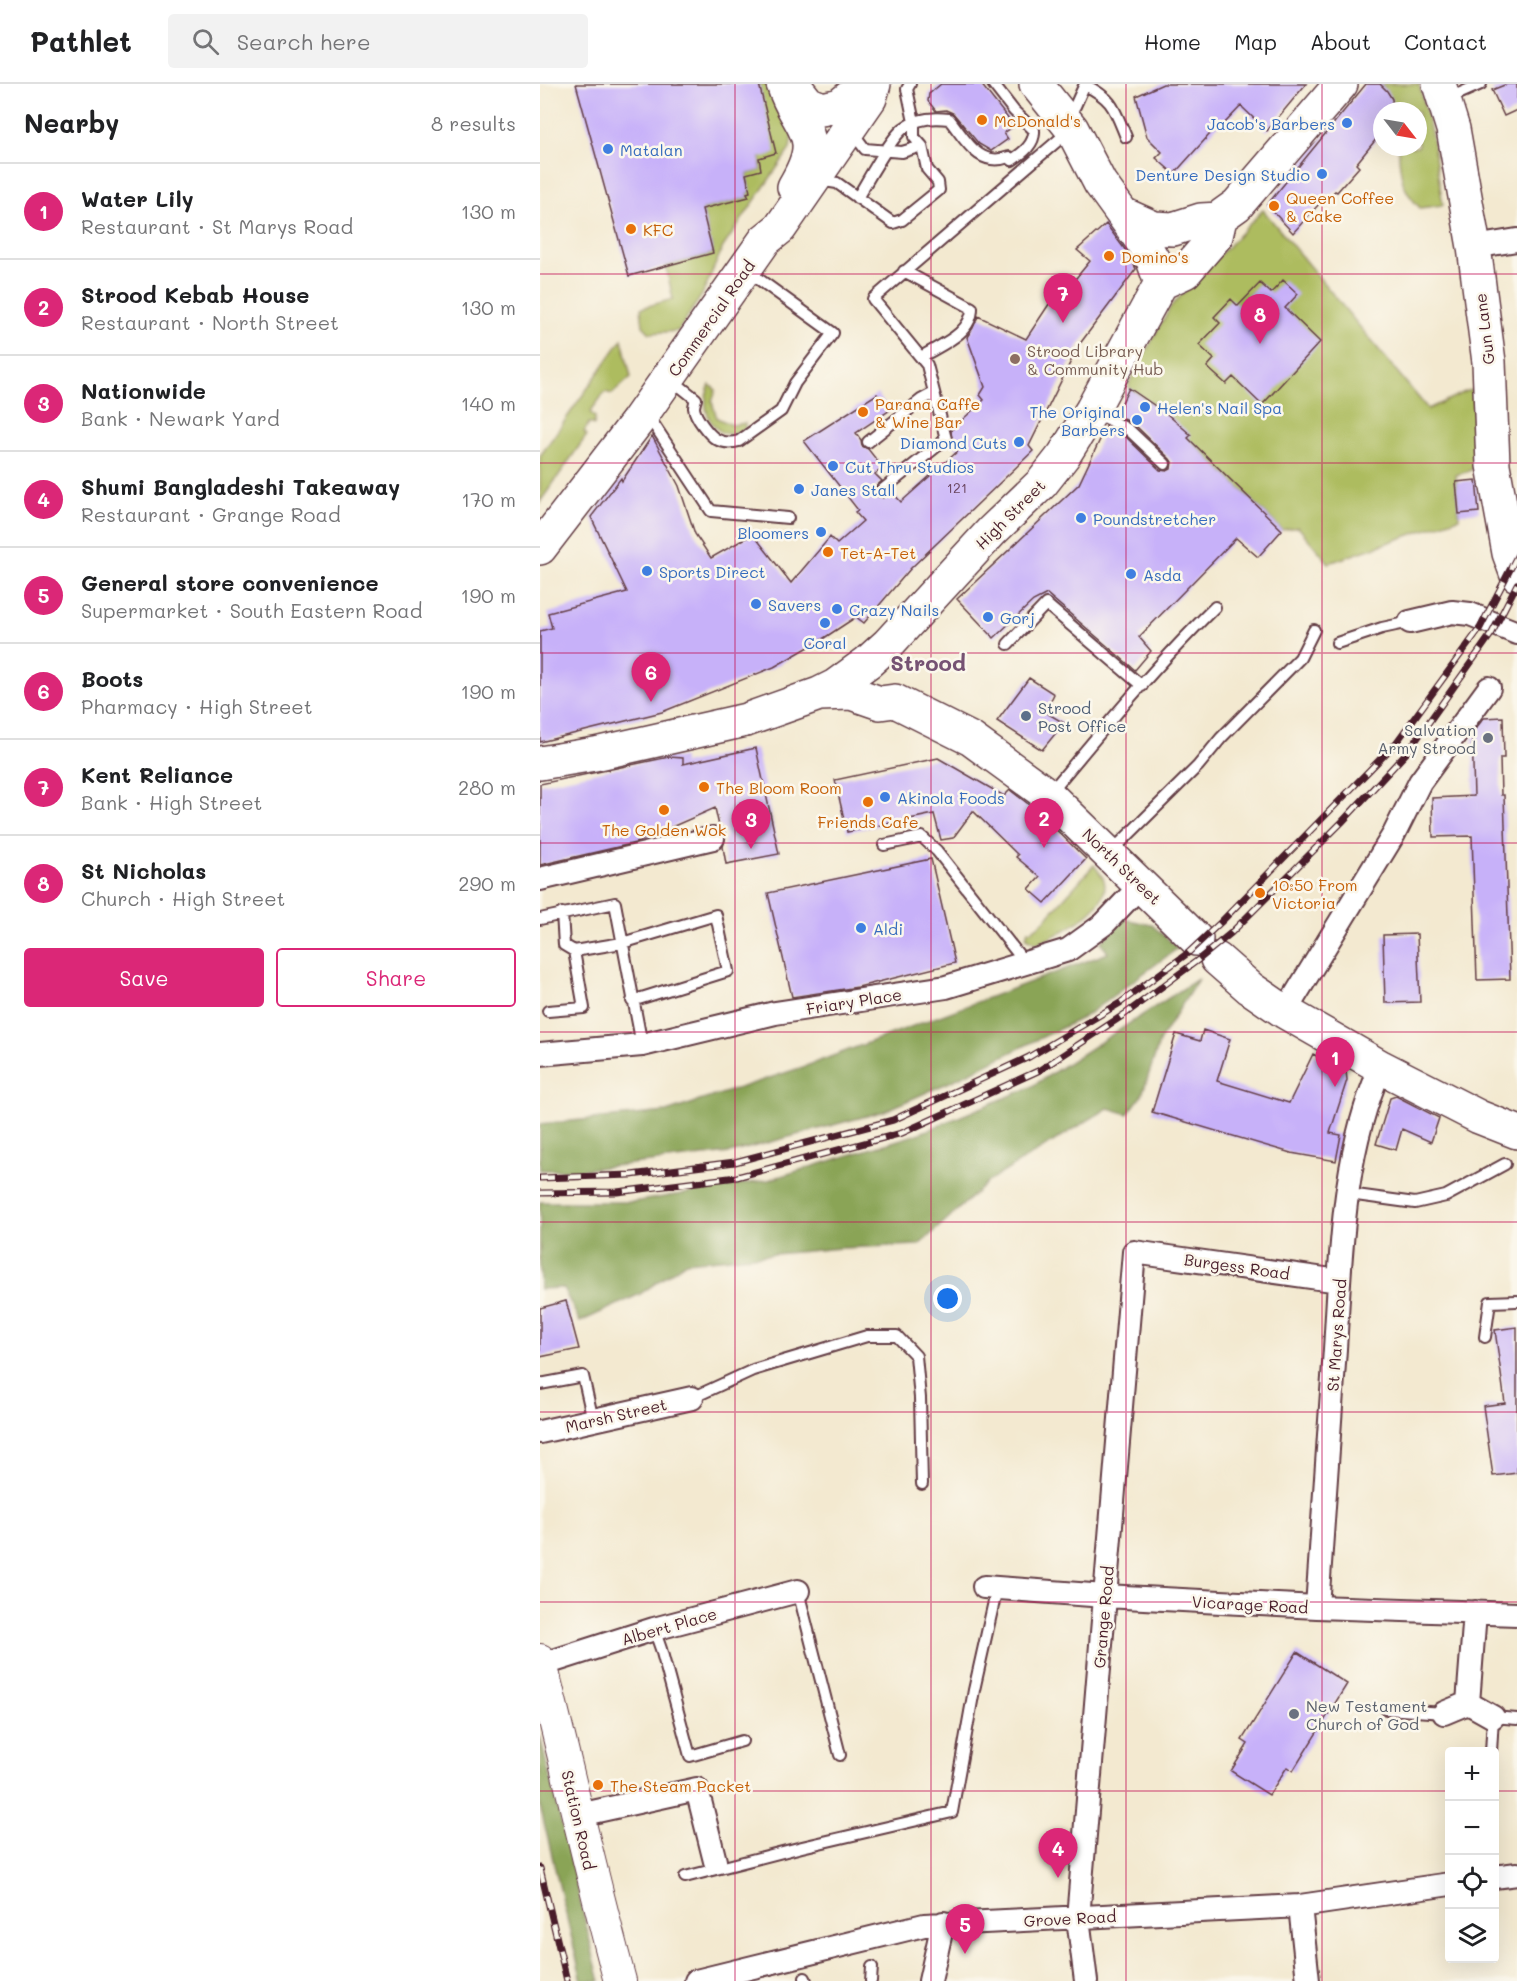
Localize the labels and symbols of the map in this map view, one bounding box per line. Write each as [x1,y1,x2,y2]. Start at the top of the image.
north arrow [1373,102,1427,156]
place label: McDonald's [994,110,1081,131]
marker: McDonald's [975,113,989,127]
place label: Jacob's Barbers [1207,113,1335,134]
marker: Jacob's Barbers [1340,116,1354,130]
place label: Matalan [620,139,683,160]
marker: Matalan [601,142,615,156]
place label: Denture Design Studio [1135,164,1310,185]
marker: Denture Design Studio [1315,167,1329,181]
place label: Queen Coffee & Cake [1286,187,1394,226]
marker: Queen Coffee & Cake [1267,199,1281,213]
place label: KFC [643,219,673,240]
marker: KFC [624,222,638,236]
place label: Domino's [1121,246,1189,267]
marker: Domino's [1102,249,1116,263]
street label: Commercial Road [663,256,759,380]
pin: 7 [1044,274,1082,323]
street label: Gun Lane [1469,292,1499,366]
pin: 8 [1240,294,1280,344]
place label: Strood Library & Community Hub [1027,340,1163,379]
marker: Strood Library & Community Hub [1008,352,1022,366]
place label: Parana Caffe & Wine Bar [875,393,980,432]
place label: Helen's Nail Spa [1157,397,1282,418]
marker: Helen's Nail Spa [1138,400,1152,414]
place label: The Original Barbers [1029,401,1125,440]
marker: Parana Caffe & Wine Bar [856,405,870,419]
marker: The Original Barbers [1130,413,1144,427]
place label: Diamond Cuts [900,432,1007,453]
marker: Diamond Cuts [1012,435,1026,449]
place label: Cut Thru Studios [845,456,974,477]
marker: Cut Thru Studios [826,459,840,473]
street label: High Street [971,475,1049,553]
house number: 121 [947,478,967,497]
place label: Janes Stall [811,479,895,500]
marker: Janes Stall [792,482,806,496]
place label: Poundstretcher [1093,508,1216,529]
marker: Poundstretcher [1074,511,1088,525]
place label: Bloomers [738,522,809,543]
marker: Bloomers [814,525,828,539]
place label: Tet-A-Tet [840,542,916,563]
marker: Tet-A-Tet [821,545,835,559]
place label: Sports Direct [659,561,766,582]
marker: Sports Direct [640,564,654,578]
place label: Asda [1143,564,1182,585]
marker: Asda [1124,567,1138,581]
place label: Savers [768,594,821,615]
marker: Savers [749,597,763,611]
place label: Crazy Nails [849,599,939,620]
marker: Crazy Nails [830,602,844,616]
place label: Gorj [1000,607,1035,628]
marker: Gorj [981,610,995,624]
marker: Coral [818,616,832,630]
place label: Coral [804,632,846,653]
district label: Strood [890,648,966,677]
pin: 6 [632,652,670,702]
place label: Strood Post Office [1038,697,1127,736]
marker: Strood Post Office [1019,709,1033,723]
place label: Salvation Army Strood [1377,719,1476,758]
marker: Salvation Army Strood [1481,731,1495,745]
place label: The Bloom Room [716,777,842,798]
marker: The Bloom Room [697,780,711,794]
place label: Akinola Foods [897,787,1005,808]
marker: Akinola Foods [878,790,892,804]
marker: Friends Cafe [861,795,875,809]
pin: 2 [1024,798,1064,848]
pin: 3 [732,800,770,849]
marker: The Golden Wok [657,803,671,817]
place label: Friends Cafe [817,811,919,832]
place label: The Golden Wok [602,819,726,840]
street label: North Street [1078,823,1166,909]
place label: 10:50 From Victoria [1272,874,1358,913]
marker: 10:50 From Victoria [1253,886,1267,900]
place label: Aldi [873,918,903,939]
marker: Aldi [854,921,868,935]
street label: Friary Place [805,983,903,1019]
pin: 1 [1316,1038,1354,1087]
street label: Burgess Road [1183,1248,1291,1284]
street label: St Marys Road [1322,1278,1350,1392]
your location [933,1284,962,1313]
street label: Marsh Street [563,1393,669,1437]
street label: Grange Road [1088,1565,1118,1669]
street label: Vicarage Road [1191,1590,1309,1618]
street label: Albert Place [619,1602,719,1650]
place label: New Testament Church of God [1306,1695,1427,1734]
marker: New Testament Church of God [1287,1707,1301,1721]
street label: Station Road [557,1768,601,1872]
place label: The Steam Packet [610,1775,751,1796]
marker: The Steam Packet [591,1778,605,1792]
pin: 4 [1038,1828,1078,1878]
pin: 5 [946,1904,984,1954]
street label: Grove Road [1023,1905,1117,1931]

